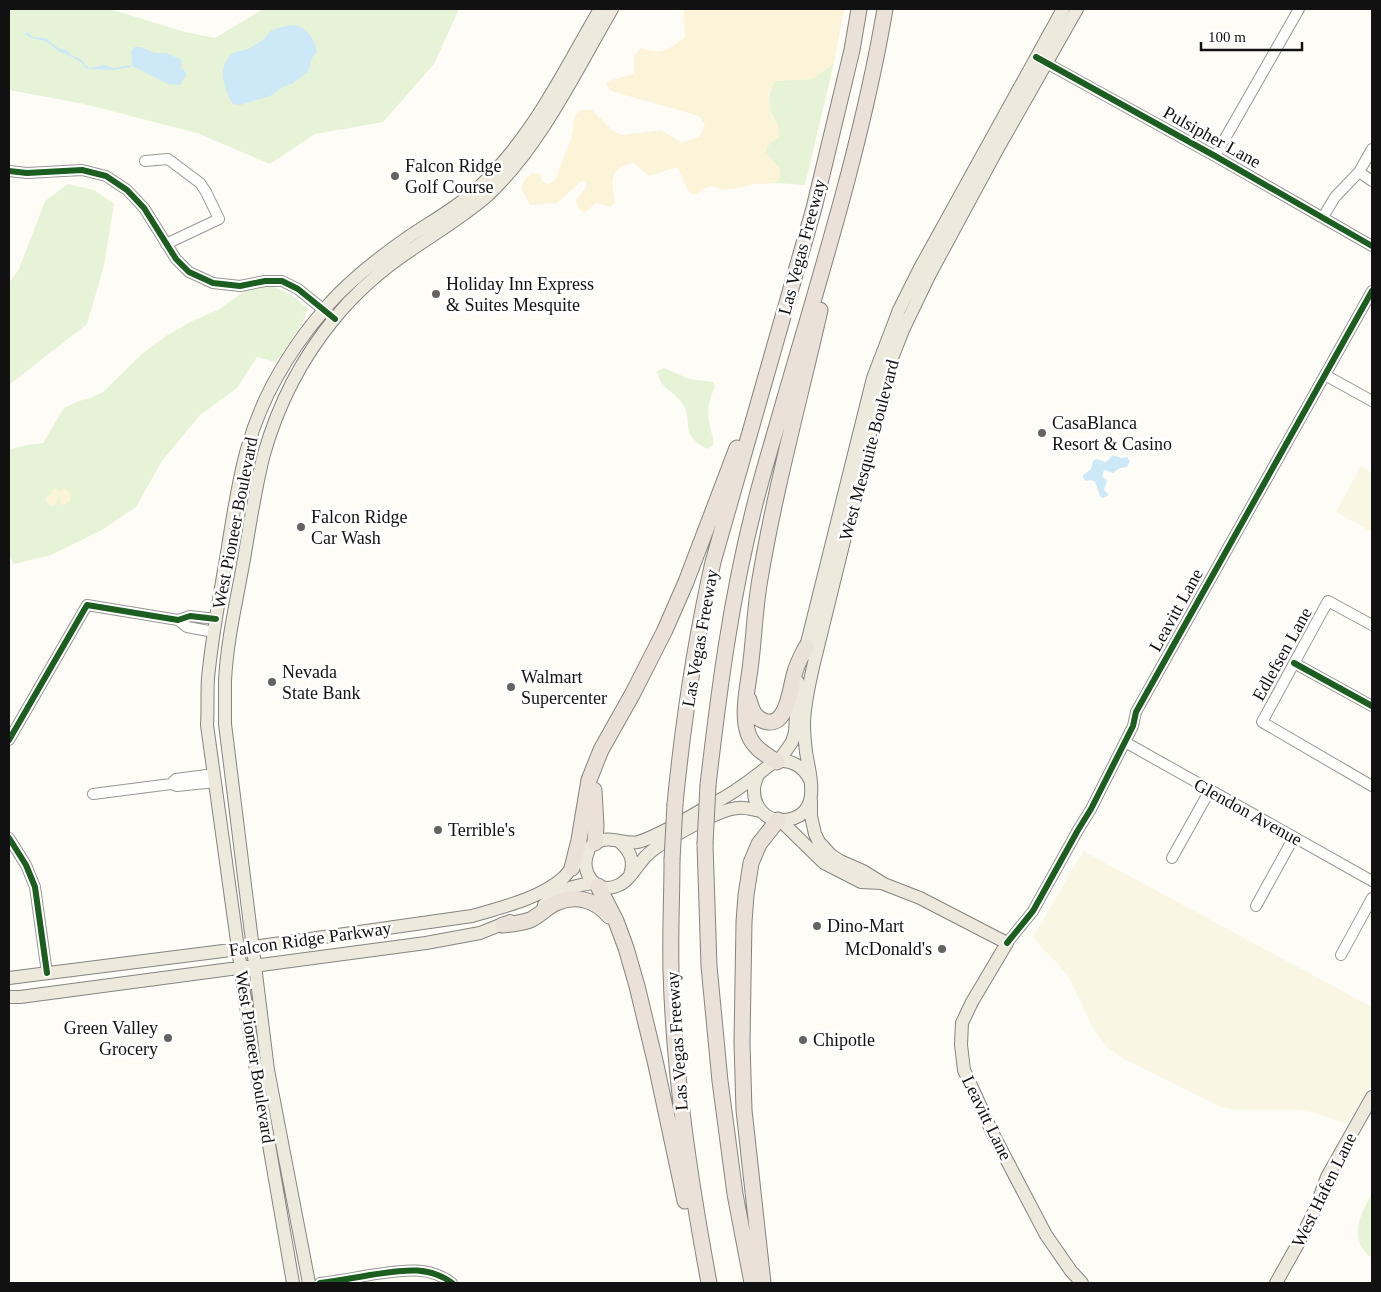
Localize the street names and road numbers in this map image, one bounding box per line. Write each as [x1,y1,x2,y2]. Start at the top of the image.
street label: Pulsipher Lane [1160,102,1264,172]
street label: Las Vegas Freeway [774,177,830,317]
street label: West Mesquite Boulevard [835,357,903,543]
street label: West Pioneer Boulevard [209,435,261,611]
street label: Leavitt Lane [1145,565,1207,655]
street label: Las Vegas Freeway [678,568,722,708]
street label: Edlefsen Lane [1248,604,1316,704]
street label: Glendon Avenue [1191,774,1305,850]
street label: Falcon Ridge Parkway [227,918,393,960]
street label: West Pioneer Boulevard [231,969,279,1145]
street label: Las Vegas Freeway [662,971,692,1111]
street label: Leavitt Lane [958,1073,1016,1163]
street label: West Hafen Lane [1288,1130,1360,1250]

